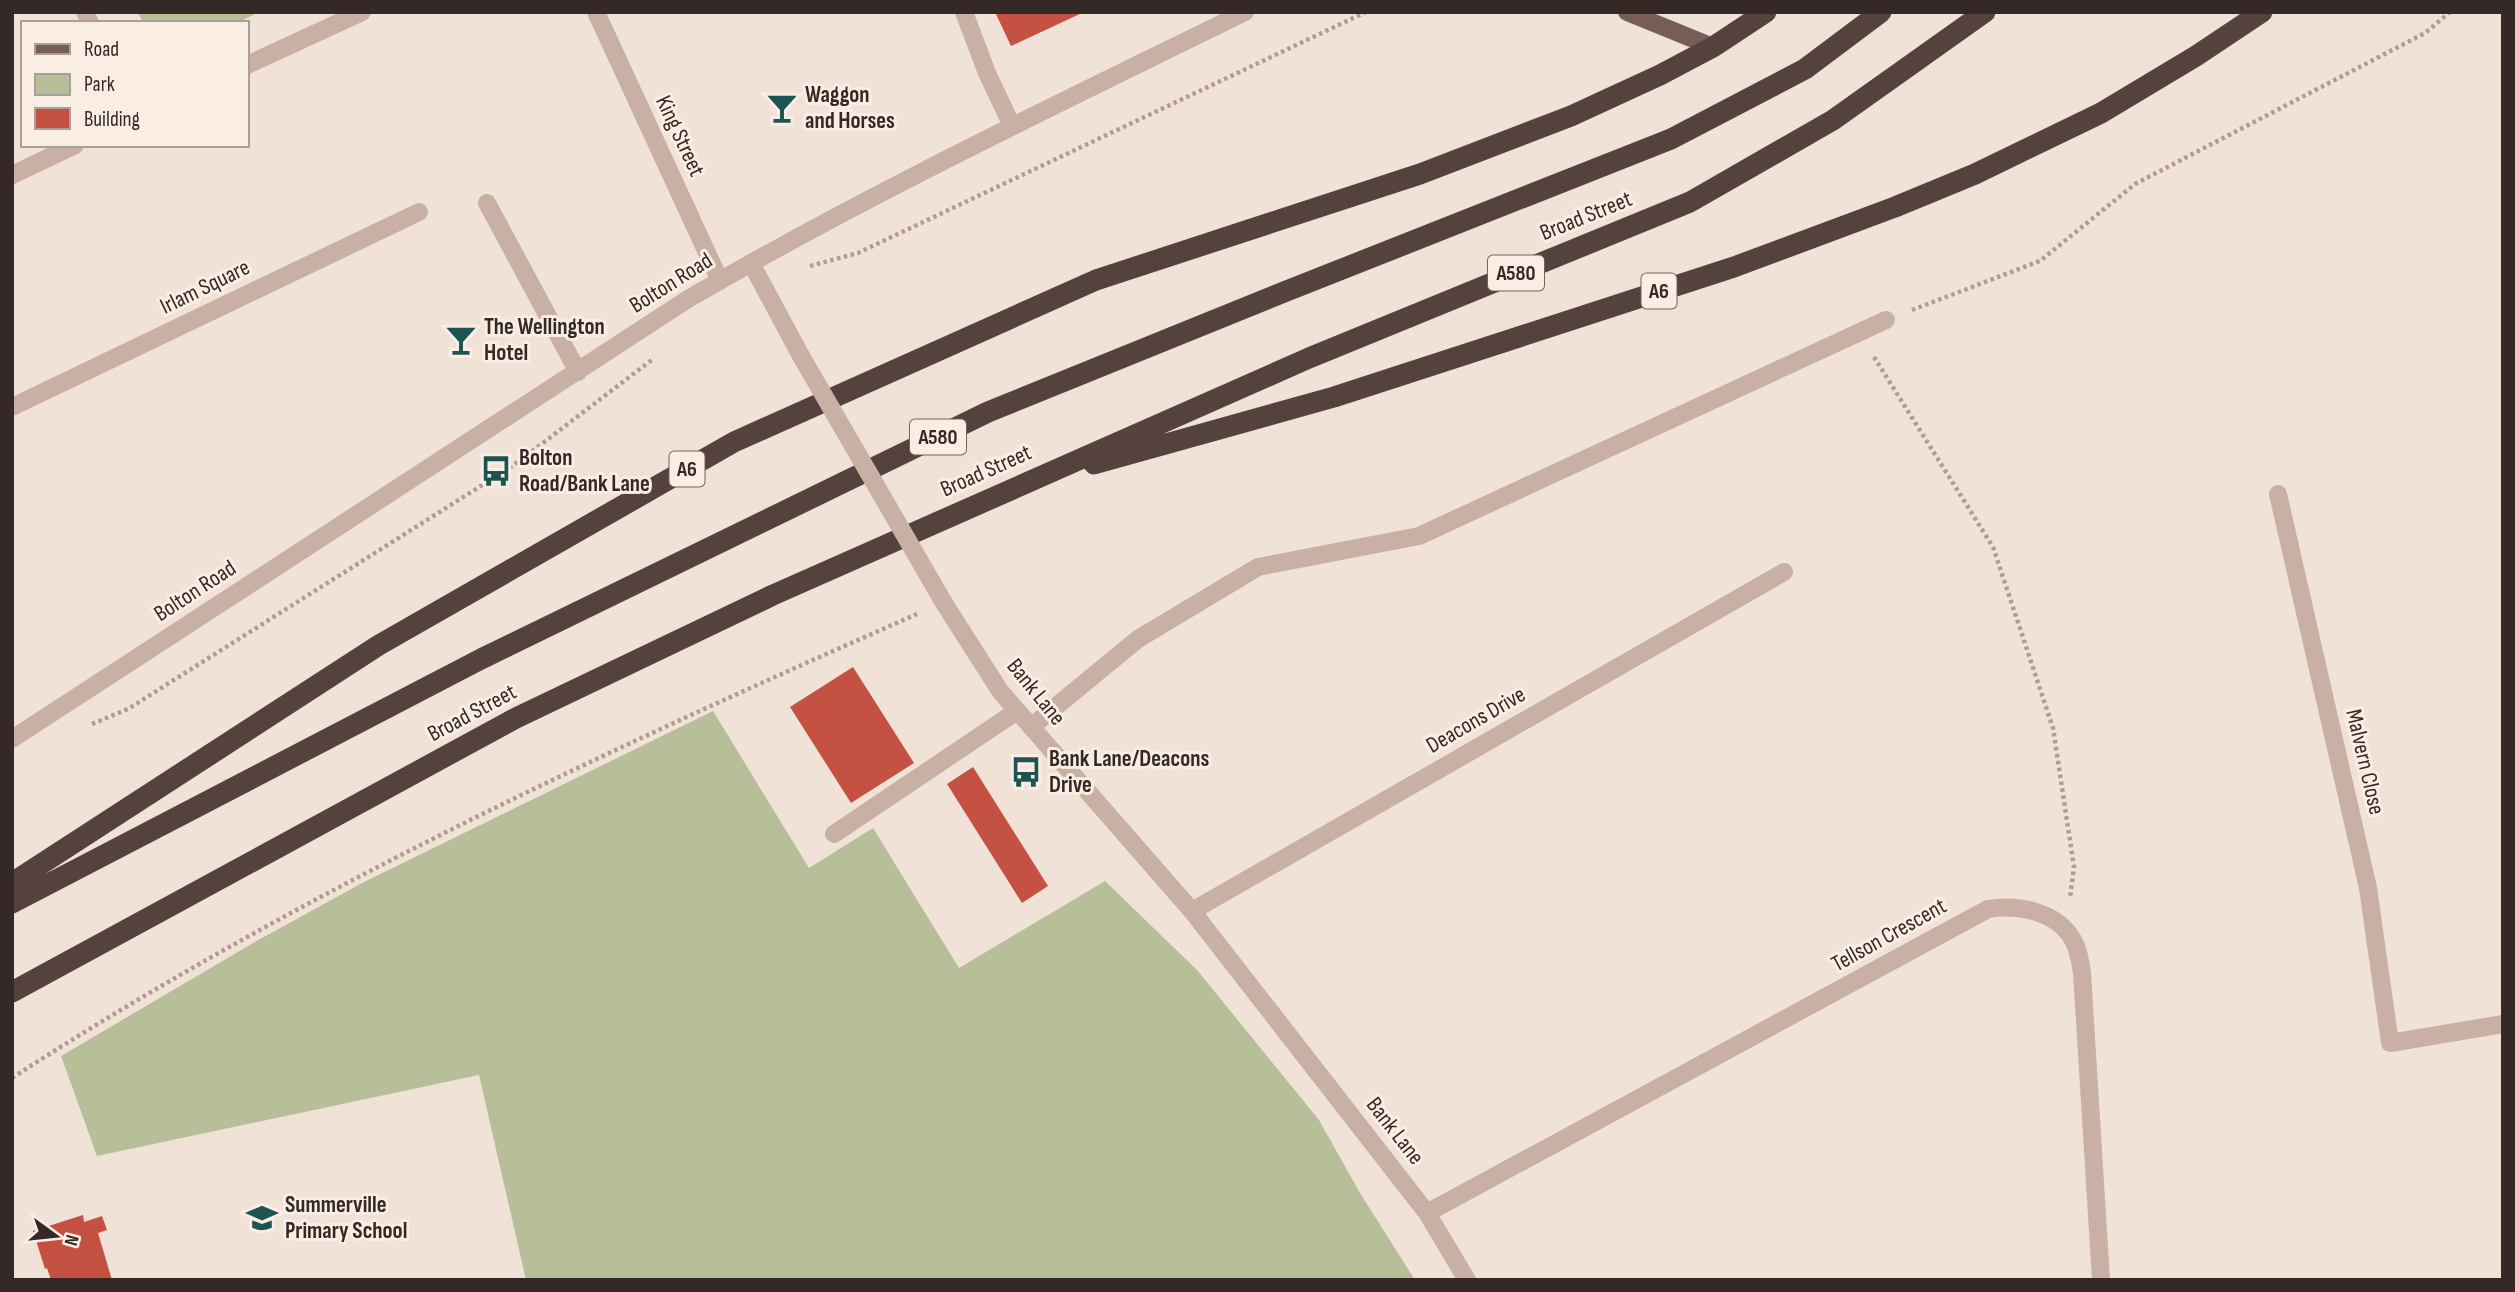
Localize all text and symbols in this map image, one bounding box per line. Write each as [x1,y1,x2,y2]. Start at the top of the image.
legend [21,21,248,147]
text: Road [84,37,119,62]
text: Park [84,72,115,97]
place label: Waggon and Horses [805,81,895,135]
street label: King Street [649,91,711,181]
bar icon: Waggon and Horses [765,91,799,125]
text: Building [84,107,140,132]
street label: Broad Street [1536,185,1636,247]
street label: Bolton Road [624,247,718,319]
street label: Irlam Square [156,253,254,321]
road number: A580 [1488,256,1544,290]
road number: A6 [1642,274,1676,308]
place label: The Wellington Hotel [484,313,605,367]
bar icon: The Wellington Hotel [444,323,478,357]
road number: A580 [910,420,966,454]
street label: Broad Street [936,439,1036,503]
place label: Bolton Road/Bank Lane [519,444,650,498]
road number: A6 [670,452,704,486]
bus stop icon: Bolton Road/Bank Lane [479,454,513,488]
street label: Bolton Road [149,554,241,628]
street label: Bank Lane [1001,653,1071,731]
street label: Broad Street [423,678,521,748]
street label: Deacons Drive [1421,680,1531,760]
street label: Malvern Close [2339,707,2391,817]
place label: Bank Lane/Deacons Drive [1049,745,1209,799]
bus stop icon: Bank Lane/Deacons Drive [1009,755,1043,789]
street label: Tellson Crescent [1827,892,1951,978]
street label: Bank Lane [1360,1092,1430,1170]
place label: Summerville Primary School [285,1191,407,1245]
north arrow [21,1201,91,1271]
school or university icon: Summerville Primary School [245,1201,279,1235]
text: N [59,1232,83,1248]

